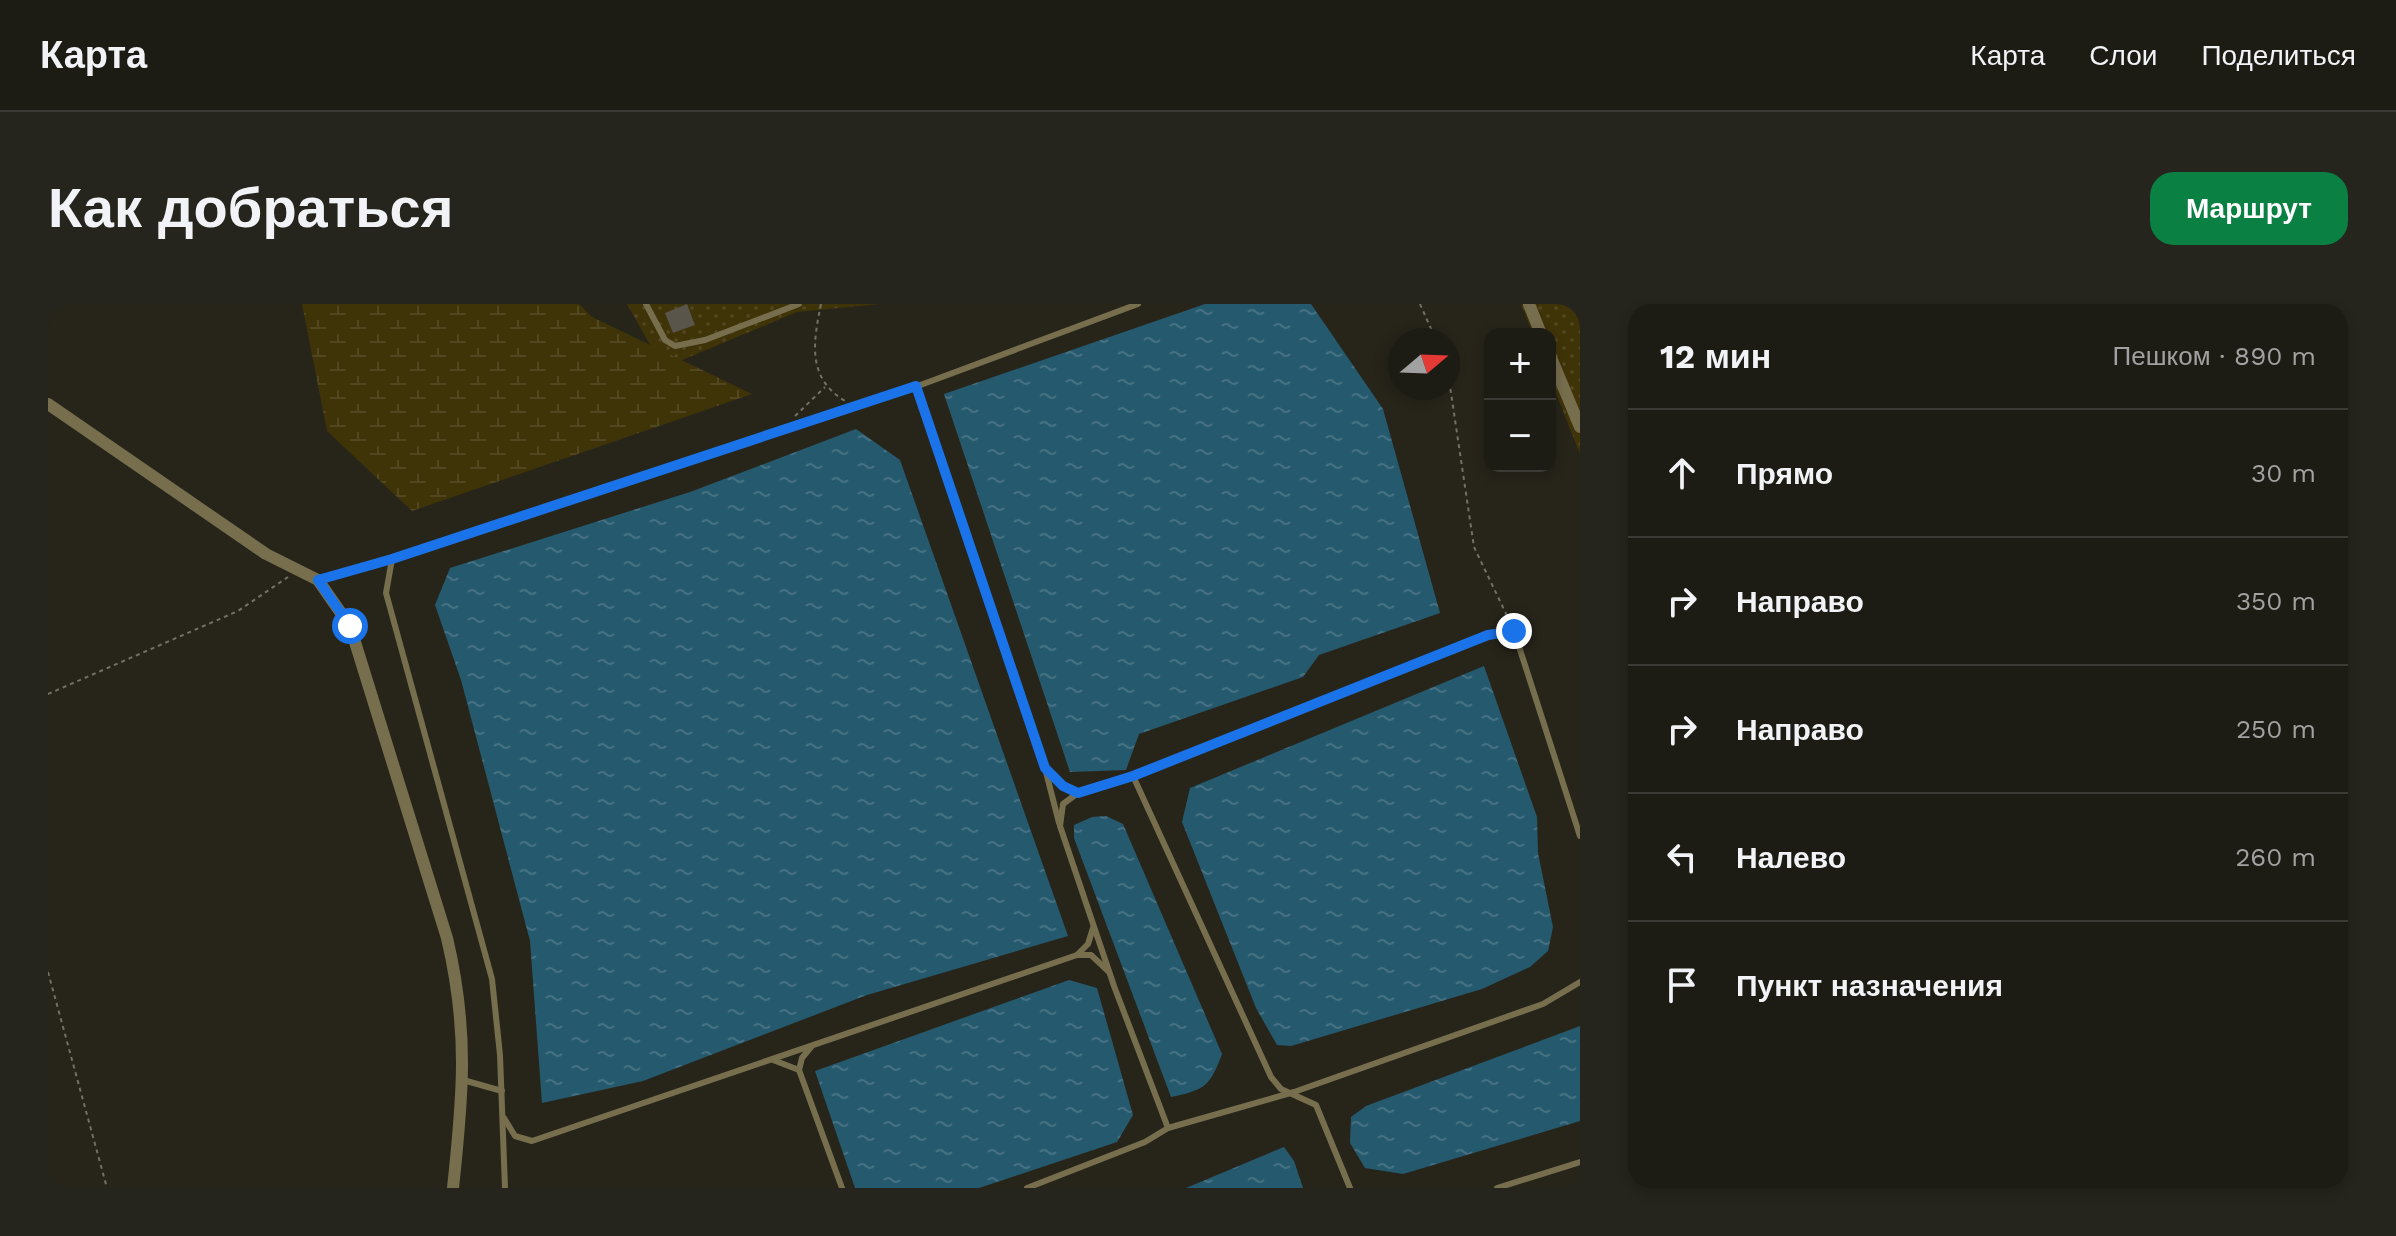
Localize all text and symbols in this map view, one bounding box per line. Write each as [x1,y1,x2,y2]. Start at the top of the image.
text: Карта [40,33,147,77]
text: Карта [1970,39,2045,72]
text: Слои [2089,39,2157,72]
text: Поделиться [2201,39,2356,72]
button: Маршрут [2150,172,2348,245]
text: Как добраться [48,175,453,241]
north arrow [1388,328,1460,400]
map controls [1484,328,1556,472]
button: + [1484,328,1556,400]
text: 12 мин [1660,336,1771,376]
text: Пешком · 890 m [2113,341,2316,371]
button: − [1484,400,1556,472]
icon: ahead [1660,451,1704,495]
text: Прямо [1736,456,1833,491]
text: 30 m [2251,458,2316,488]
icon: right [1660,579,1704,623]
text: Направо [1736,584,1864,619]
text: 350 m [2236,586,2316,616]
route start [332,608,368,644]
route end [1496,613,1532,649]
icon: right [1660,707,1704,751]
text: Направо [1736,712,1864,747]
text: 250 m [2236,714,2316,744]
icon: left [1660,835,1704,879]
text: Налево [1736,840,1846,875]
text: 260 m [2235,842,2316,872]
icon: arrive [1660,963,1704,1007]
text: Пункт назначения [1736,968,2003,1003]

